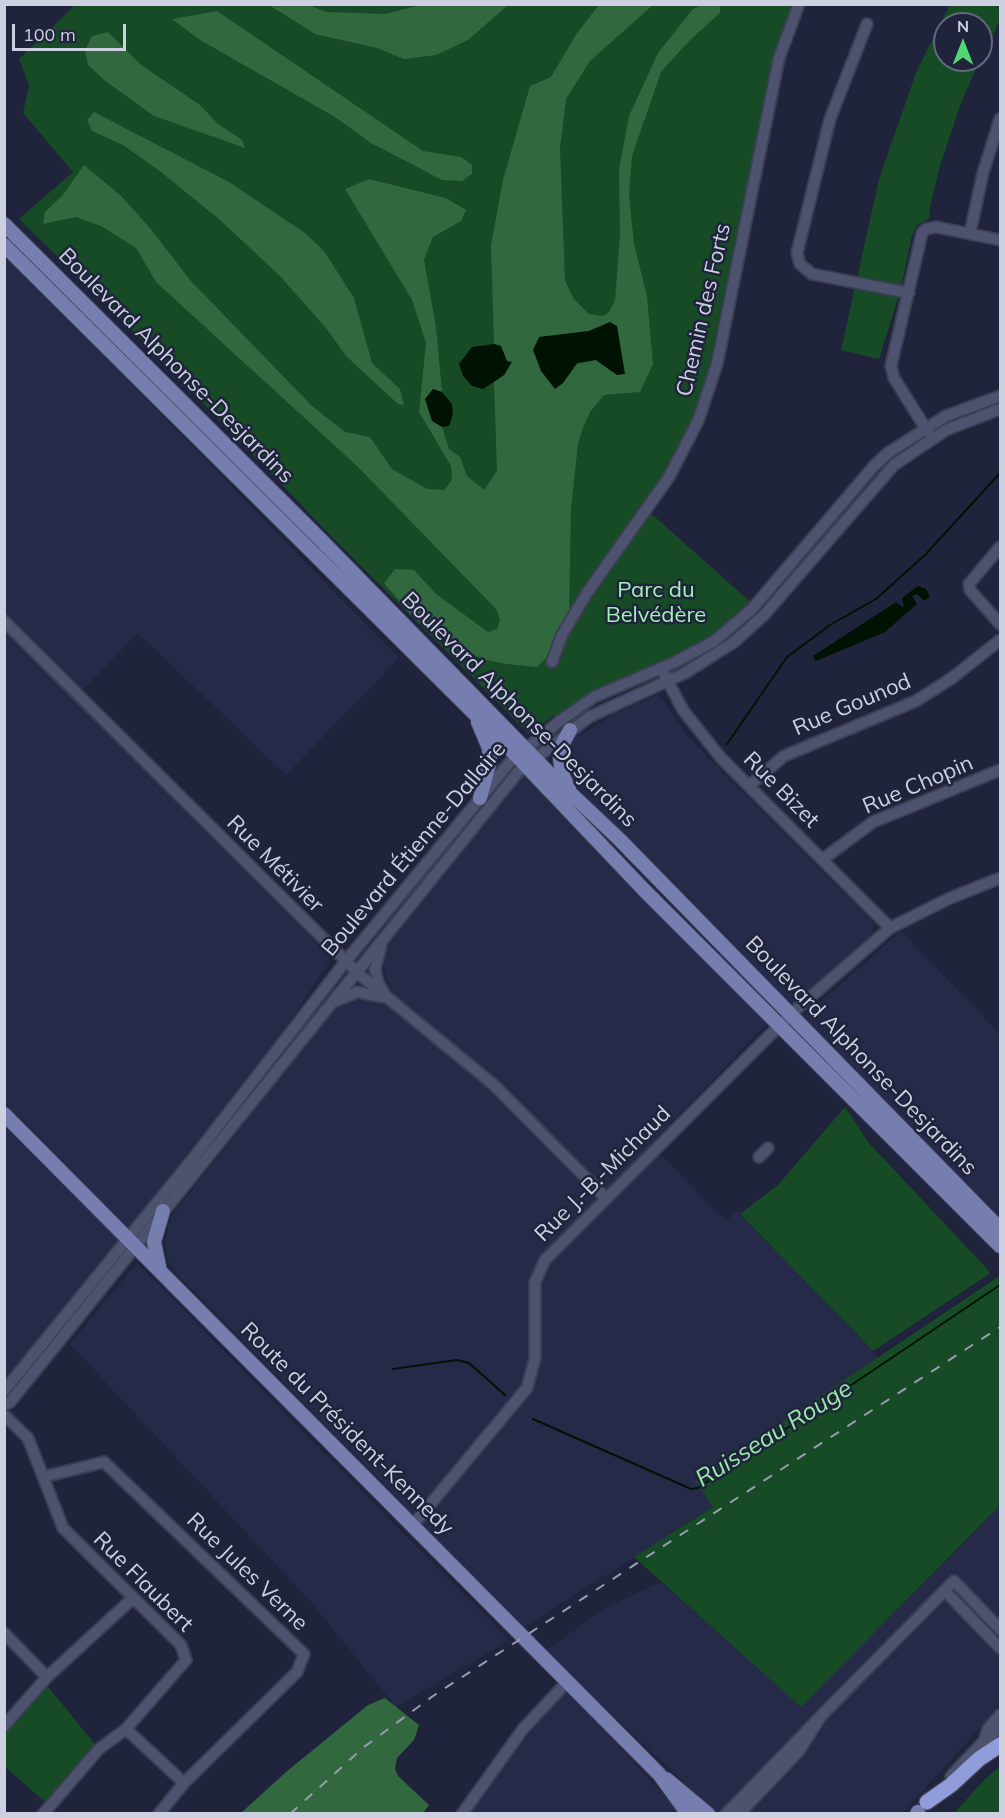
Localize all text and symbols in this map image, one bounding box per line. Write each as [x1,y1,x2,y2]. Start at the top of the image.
scale bar [15,12,129,50]
north arrow [933,12,993,72]
text: N [957,16,969,36]
text: 100 m [23,23,76,46]
street label: Chemin des Forts [671,221,737,399]
street label: Boulevard Alphonse-Desjardins [53,243,299,489]
park label: Parc du Belvédère [606,577,706,628]
street label: Boulevard Alphonse-Desjardins [396,587,642,833]
street label: Rue Gounod [789,668,915,742]
street label: Boulevard Étienne-Dallaire [316,736,512,962]
street label: Rue Bizet [737,746,825,834]
street label: Rue Chopin [859,750,977,820]
street label: Rue Métivier [221,810,329,918]
street label: Boulevard Alphonse-Desjardins [740,931,982,1181]
street label: Rue J.-B.-Michaud [530,1101,676,1247]
street label: Route du Président-Kennedy [235,1317,459,1541]
water label: Ruisseau Rouge [690,1374,858,1494]
street label: Rue Jules Verne [181,1508,313,1636]
street label: Rue Flaubert [88,1527,198,1637]

